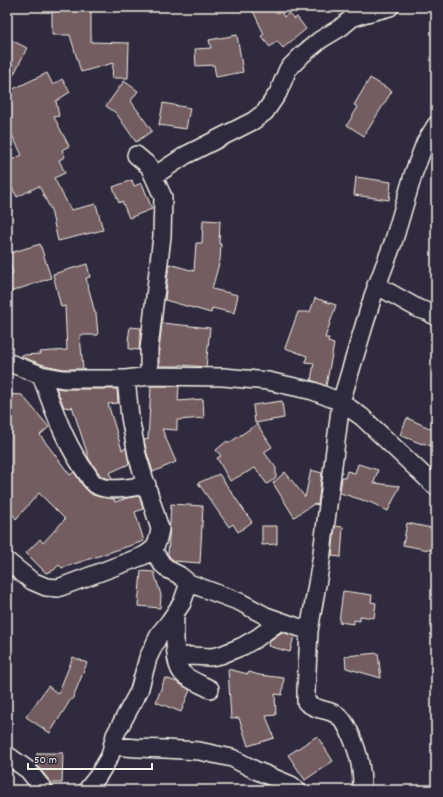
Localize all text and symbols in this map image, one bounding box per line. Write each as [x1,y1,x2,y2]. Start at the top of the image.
scale bar [28,745,152,771]
text: 50 m [34,752,57,769]

